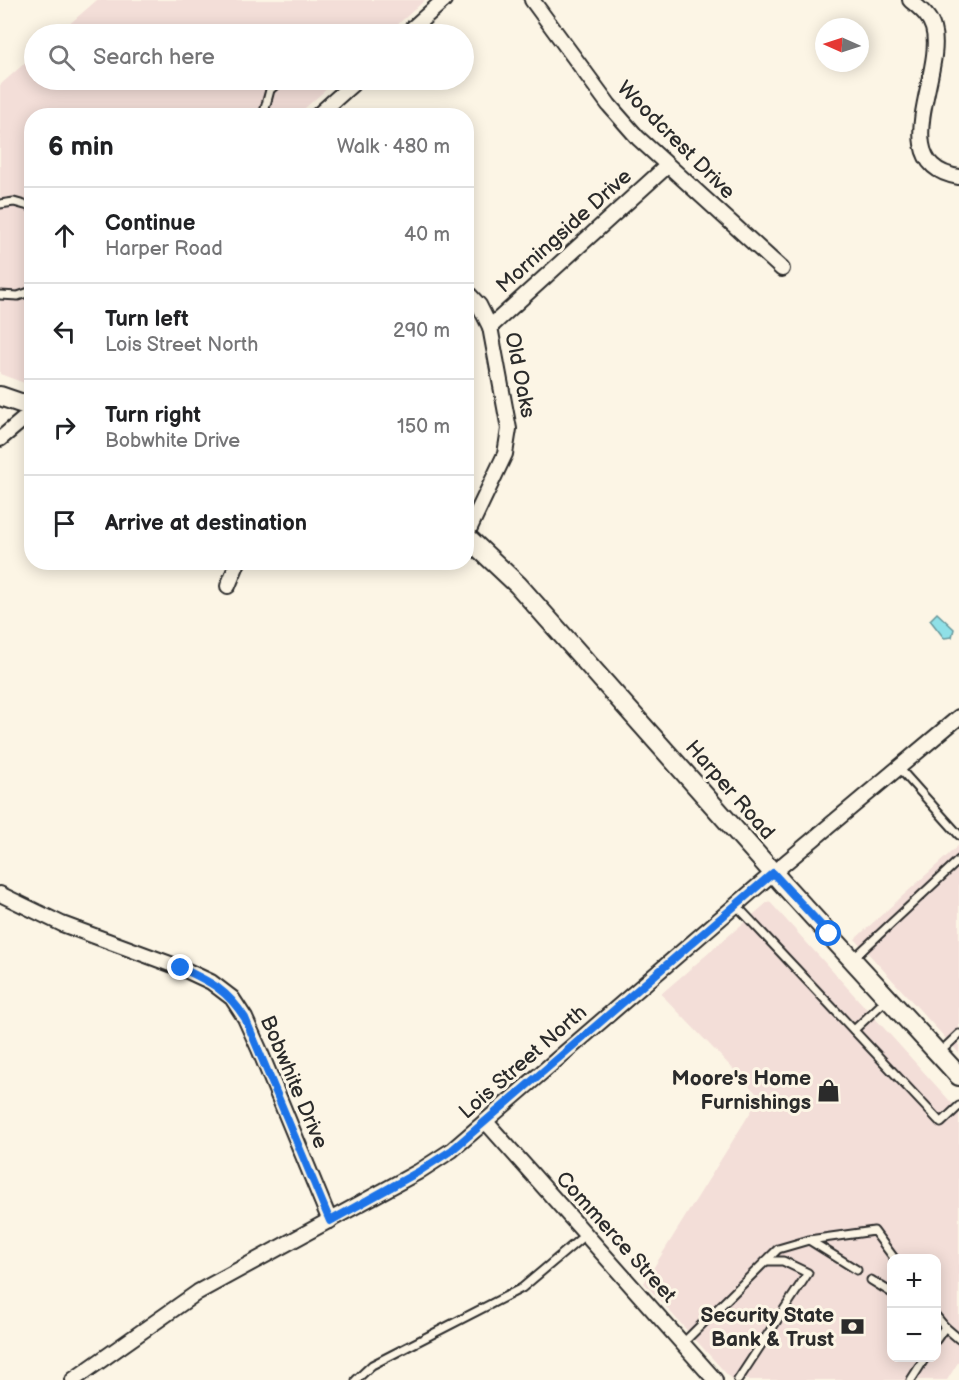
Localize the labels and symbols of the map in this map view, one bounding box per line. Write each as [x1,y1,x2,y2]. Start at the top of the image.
north arrow [815,18,869,72]
street label: Woodcrest Drive [612,76,740,204]
street label: Morningside Drive [491,164,637,298]
street label: Old Oaks [499,330,541,420]
street label: Harper Road [680,735,780,845]
route start [815,920,841,946]
route end [167,954,193,980]
street label: Lois Street North [454,1000,592,1124]
street label: Bobwhite Drive [255,1012,333,1152]
place label: Moore's Home Furnishings [672,1066,811,1115]
shop icon: Moore's Home Furnishings [816,1077,842,1103]
street label: Commerce Street [551,1166,682,1308]
place label: Security State Bank & Trust [700,1303,834,1352]
bank icon: Security State Bank & Trust [839,1314,865,1340]

